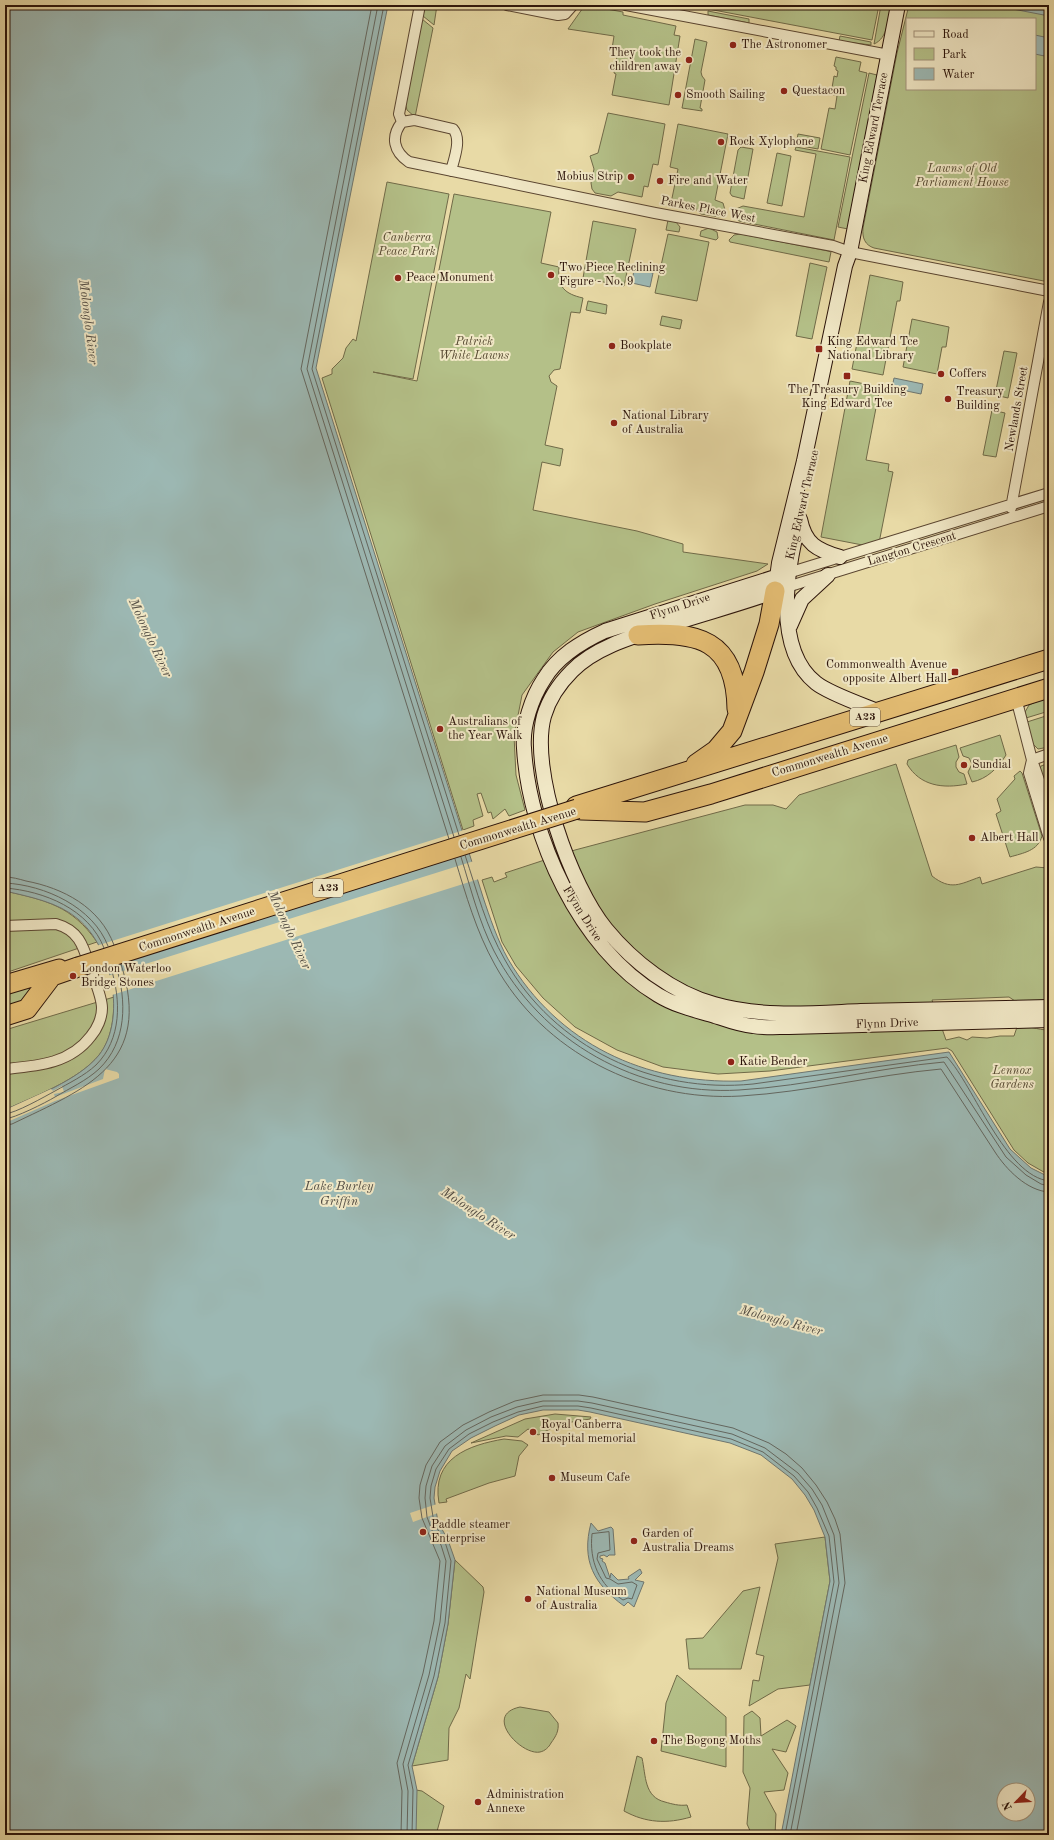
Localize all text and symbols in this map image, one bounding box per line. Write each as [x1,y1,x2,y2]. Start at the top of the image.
legend [906,18,1036,90]
text: Road [942,29,969,41]
place label: The Astronomer [741,39,827,51]
marker: The Astronomer [728,40,738,50]
place label: They took the children away [609,47,682,73]
text: Park [942,49,967,61]
marker: They took the children away [684,55,694,65]
text: Water [942,69,975,81]
street label: King Edward Terrace [857,71,891,184]
place label: Questacon [792,85,846,97]
marker: Questacon [779,86,789,96]
place label: Smooth Sailing [686,89,766,101]
marker: Smooth Sailing [673,90,683,100]
place label: Rock Xylophone [729,136,814,148]
marker: Rock Xylophone [716,137,726,147]
park label: Lawns of Old Parliament House [914,163,1009,189]
place label: Mobius Strip [557,171,623,183]
marker: Mobius Strip [626,172,636,182]
place label: Fire and Water [668,175,748,187]
marker: Fire and Water [655,176,665,186]
street label: Parkes Place West [659,195,757,225]
park label: Canberra Peace Park [377,232,436,258]
place label: Two Piece Reclining Figure - No. 9 [559,262,666,288]
marker: Two Piece Reclining Figure - No. 9 [546,270,556,280]
place label: Peace Monument [406,272,494,284]
marker: Peace Monument [393,273,403,283]
water label: Molonglo River [76,278,100,366]
park label: Patrick White Lawns [439,336,509,362]
place label: King Edward Tce National Library [827,336,919,362]
place label: Bookplate [620,340,672,352]
marker: Bookplate [607,341,617,351]
marker: King Edward Tce National Library [814,344,824,354]
street label: Newlands Street [1004,365,1030,453]
place label: Coffers [949,368,987,380]
marker: Coffers [936,369,946,379]
marker: The Treasury Building King Edward Tce [842,371,852,381]
place label: The Treasury Building King Edward Tce [788,384,907,410]
place label: Treasury Building [956,386,1004,412]
marker: Treasury Building [943,394,953,404]
place label: National Library of Australia [622,410,710,436]
marker: National Library of Australia [609,418,619,428]
street label: King Edward Terrace [785,448,822,561]
street label: Langton Crescent [866,530,958,568]
street label: Flynn Drive [648,591,712,622]
water label: Molonglo River [126,596,174,680]
place label: Commonwealth Avenue opposite Albert Hall [826,659,947,685]
marker: Commonwealth Avenue opposite Albert Hall [950,667,960,677]
road number: A23 [850,708,880,726]
place label: Australians of the Year Walk [448,716,522,742]
marker: Australians of the Year Walk [435,724,445,734]
street label: Commonwealth Avenue [770,732,890,779]
place label: Sundial [972,759,1011,771]
marker: Sundial [959,760,969,770]
street label: Commonwealth Avenue [458,805,578,852]
place label: Albert Hall [980,832,1038,844]
marker: Albert Hall [967,833,977,843]
road number: A23 [313,879,343,897]
street label: Flynn Drive [560,884,604,944]
water label: Molonglo River [265,888,313,972]
street label: Commonwealth Avenue [138,905,257,954]
place label: London Waterloo Bridge Stones [81,963,171,989]
marker: London Waterloo Bridge Stones [68,971,78,981]
street label: Flynn Drive [855,1017,919,1031]
place label: Katie Bender [739,1056,807,1068]
marker: Katie Bender [726,1057,736,1067]
park label: Lennox Gardens [990,1065,1034,1091]
water label: Lake Burley Griffin [304,1180,374,1208]
water label: Molonglo River [438,1185,518,1243]
water label: Molonglo River [737,1303,824,1338]
place label: Royal Canberra Hospital memorial [541,1419,636,1445]
marker: Royal Canberra Hospital memorial [528,1427,538,1437]
place label: Museum Cafe [560,1472,630,1484]
marker: Museum Cafe [547,1473,557,1483]
place label: Paddle steamer Enterprise [431,1519,510,1545]
marker: Paddle steamer Enterprise [418,1527,428,1537]
place label: Garden of Australia Dreams [642,1528,734,1554]
marker: Garden of Australia Dreams [629,1536,639,1546]
place label: National Museum of Australia [536,1586,627,1612]
marker: National Museum of Australia [523,1594,533,1604]
place label: The Bogong Moths [662,1735,761,1747]
marker: The Bogong Moths [649,1736,659,1746]
north arrow [996,1782,1036,1822]
place label: Administration Annexe [486,1789,565,1815]
marker: Administration Annexe [473,1797,483,1807]
text: N [1001,1799,1015,1812]

